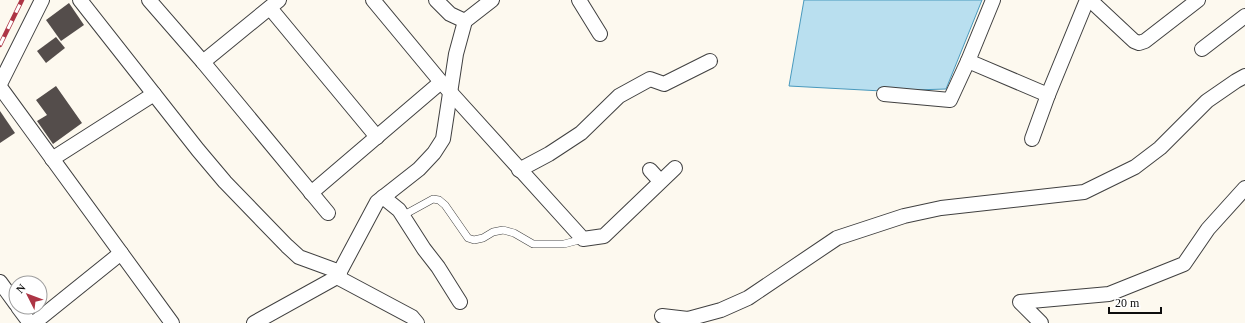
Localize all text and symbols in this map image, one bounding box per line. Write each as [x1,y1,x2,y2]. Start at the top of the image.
north arrow [8,275,48,315]
text: N [13,281,28,295]
scale bar [1109,289,1161,315]
text: 20 m [1115,296,1140,310]

